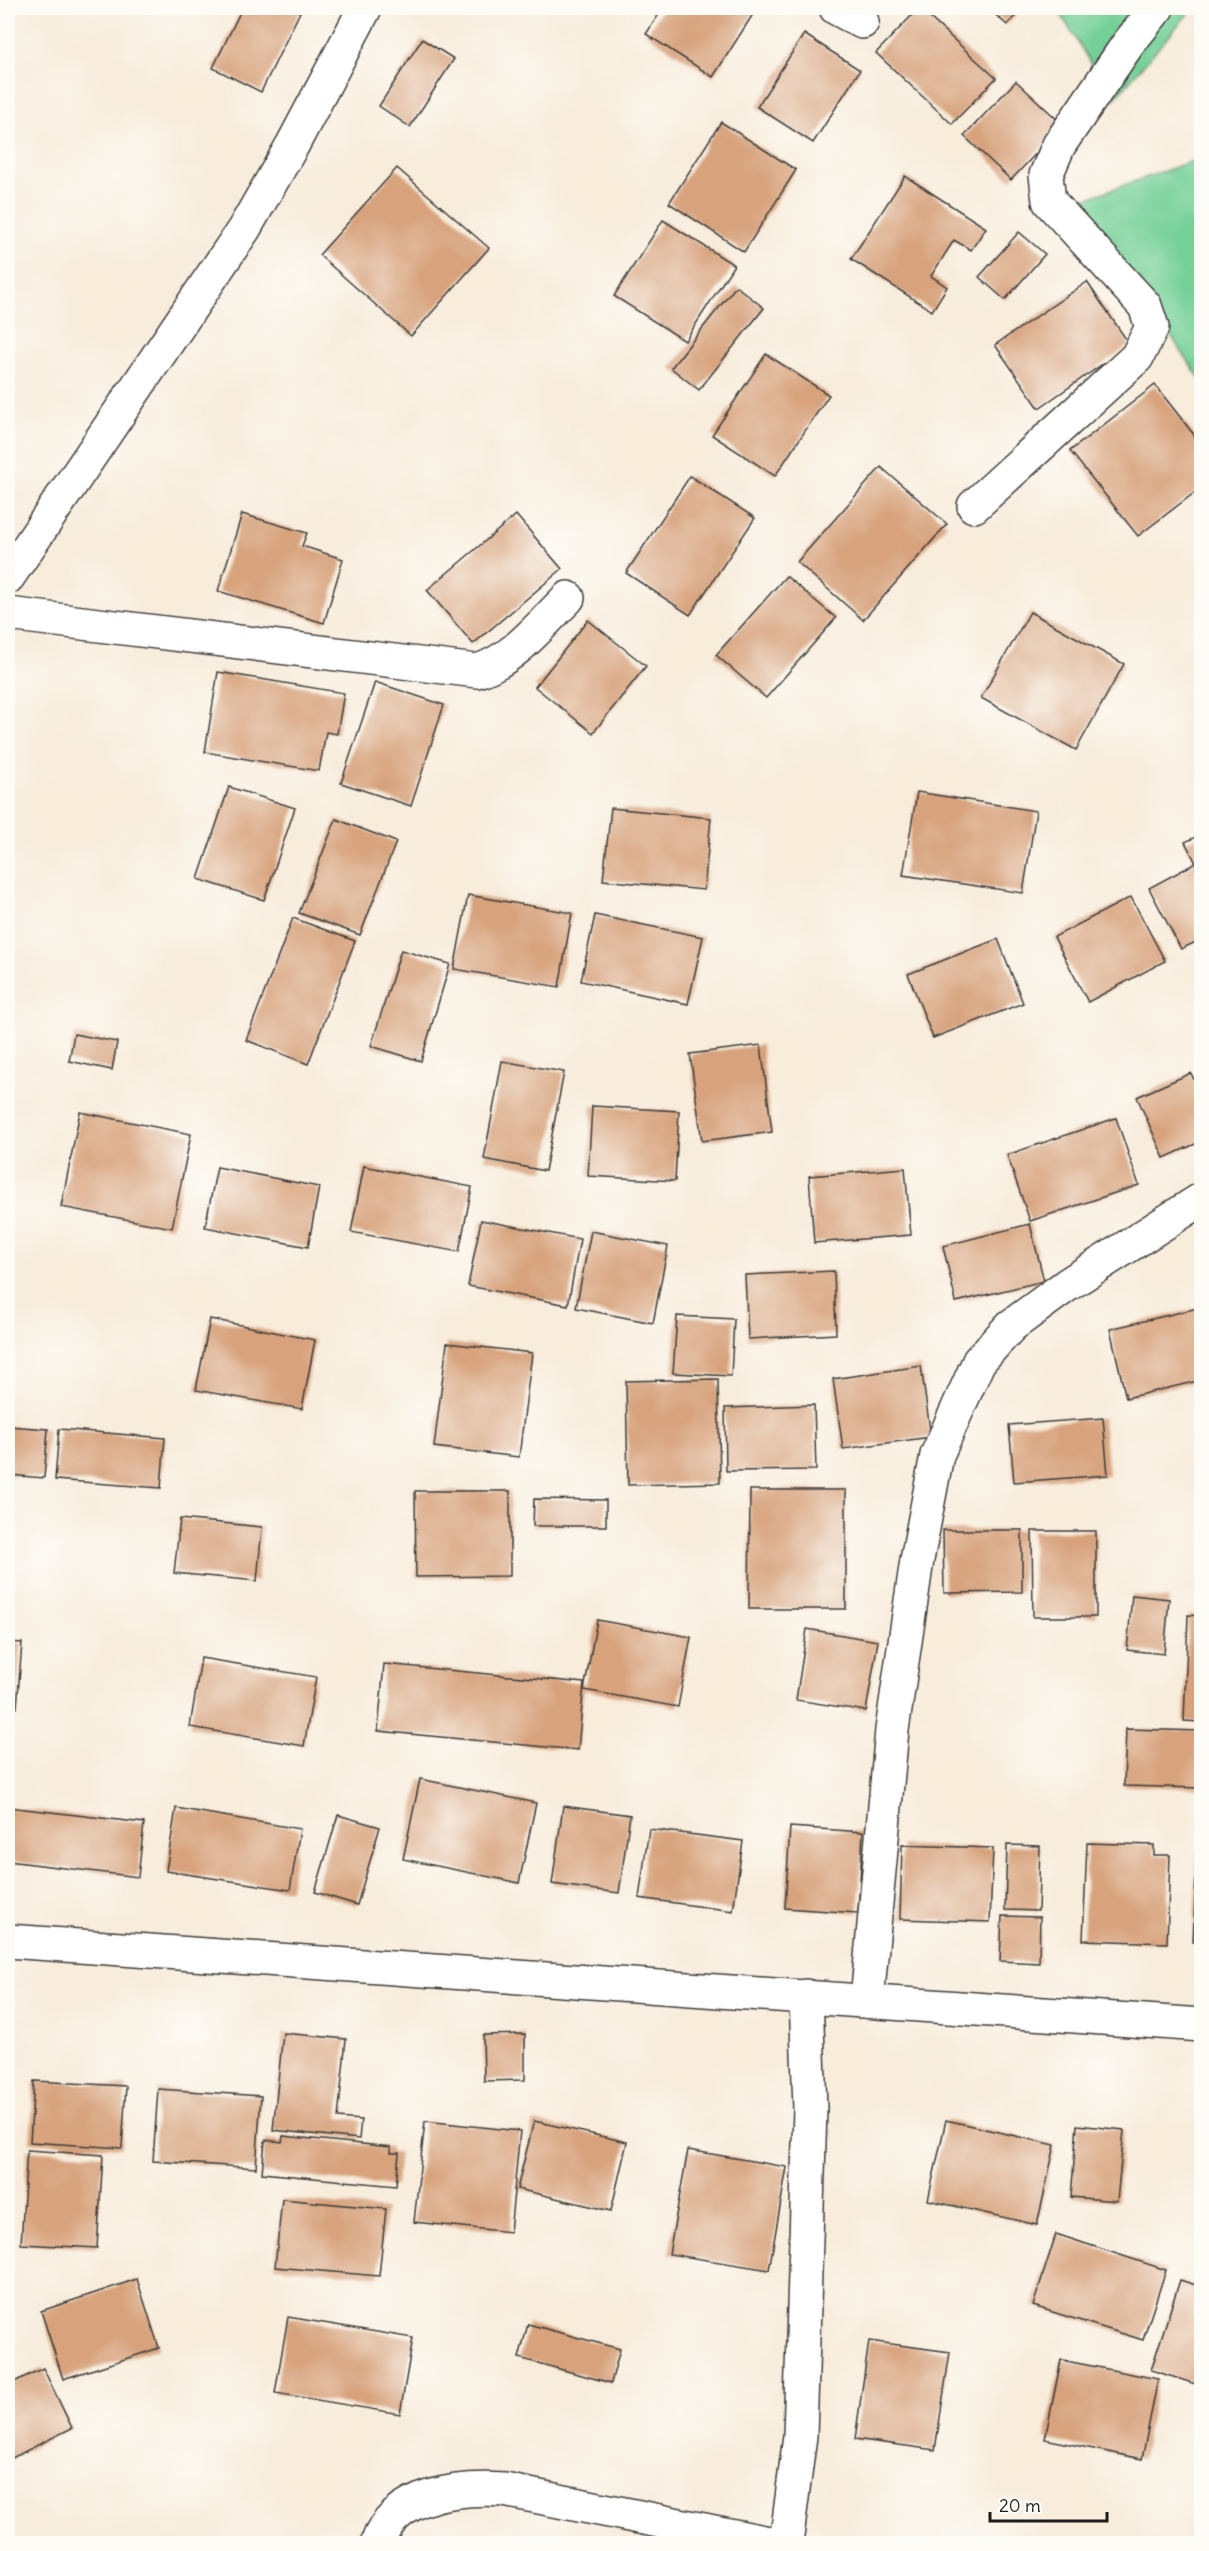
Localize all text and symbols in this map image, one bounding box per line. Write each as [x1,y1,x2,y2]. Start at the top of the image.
scale bar [990,2485,1107,2523]
text: 20 m [999,2494,1041,2517]

